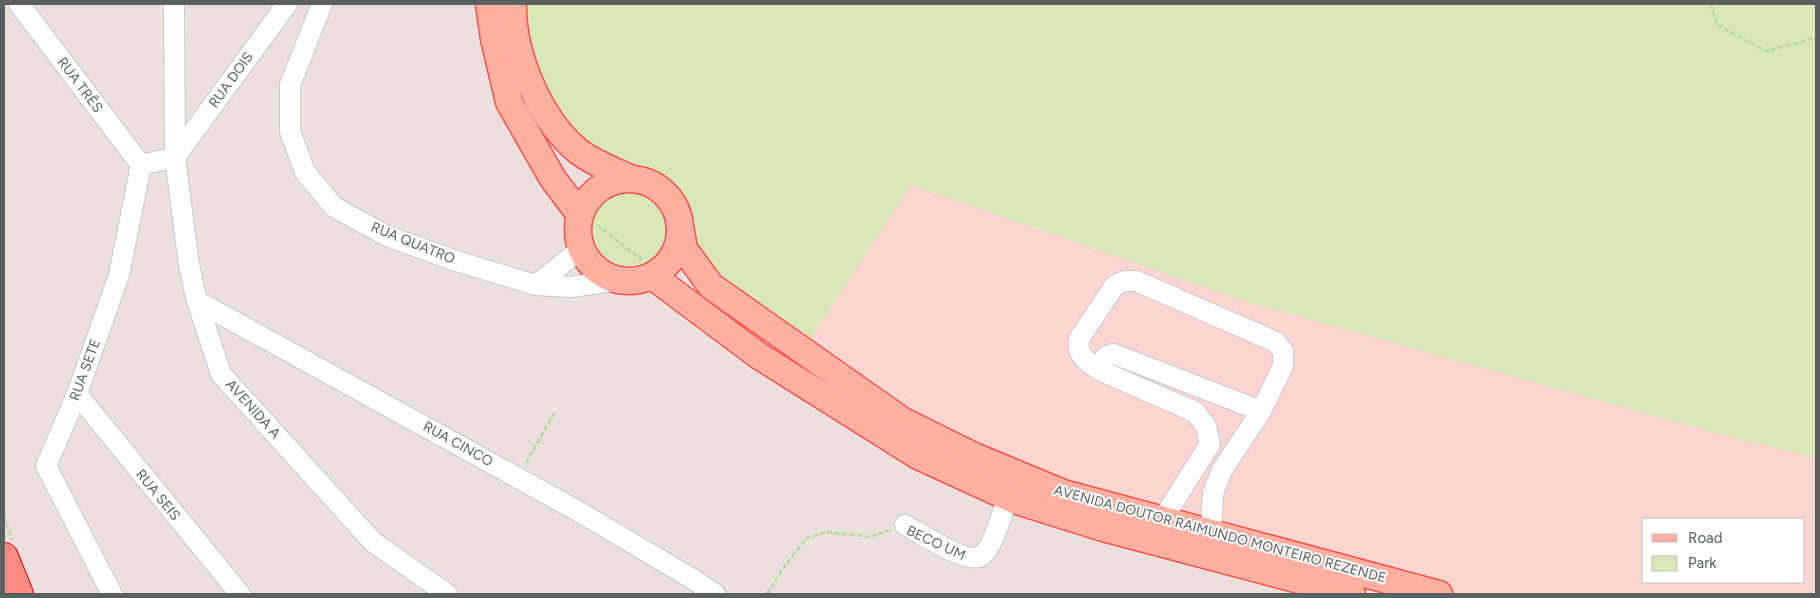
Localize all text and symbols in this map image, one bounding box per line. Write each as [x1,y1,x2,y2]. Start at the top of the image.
street label: RUA DOIS [205,49,257,111]
street label: RUA TRÊS [54,54,106,116]
street label: RUA QUATRO [369,218,458,268]
street label: RUA SETE [66,337,104,403]
street label: AVENIDA A [222,376,284,442]
street label: RUA CINCO [420,418,496,470]
street label: RUA SEIS [132,466,184,524]
street label: AVENIDA DOUTOR RAIMUNDO MONTEIRO REZENDE [1052,481,1388,587]
legend [1642,518,1805,583]
street label: BECO UM [904,522,968,564]
text: Road [1688,529,1723,547]
text: Park [1688,554,1717,572]

